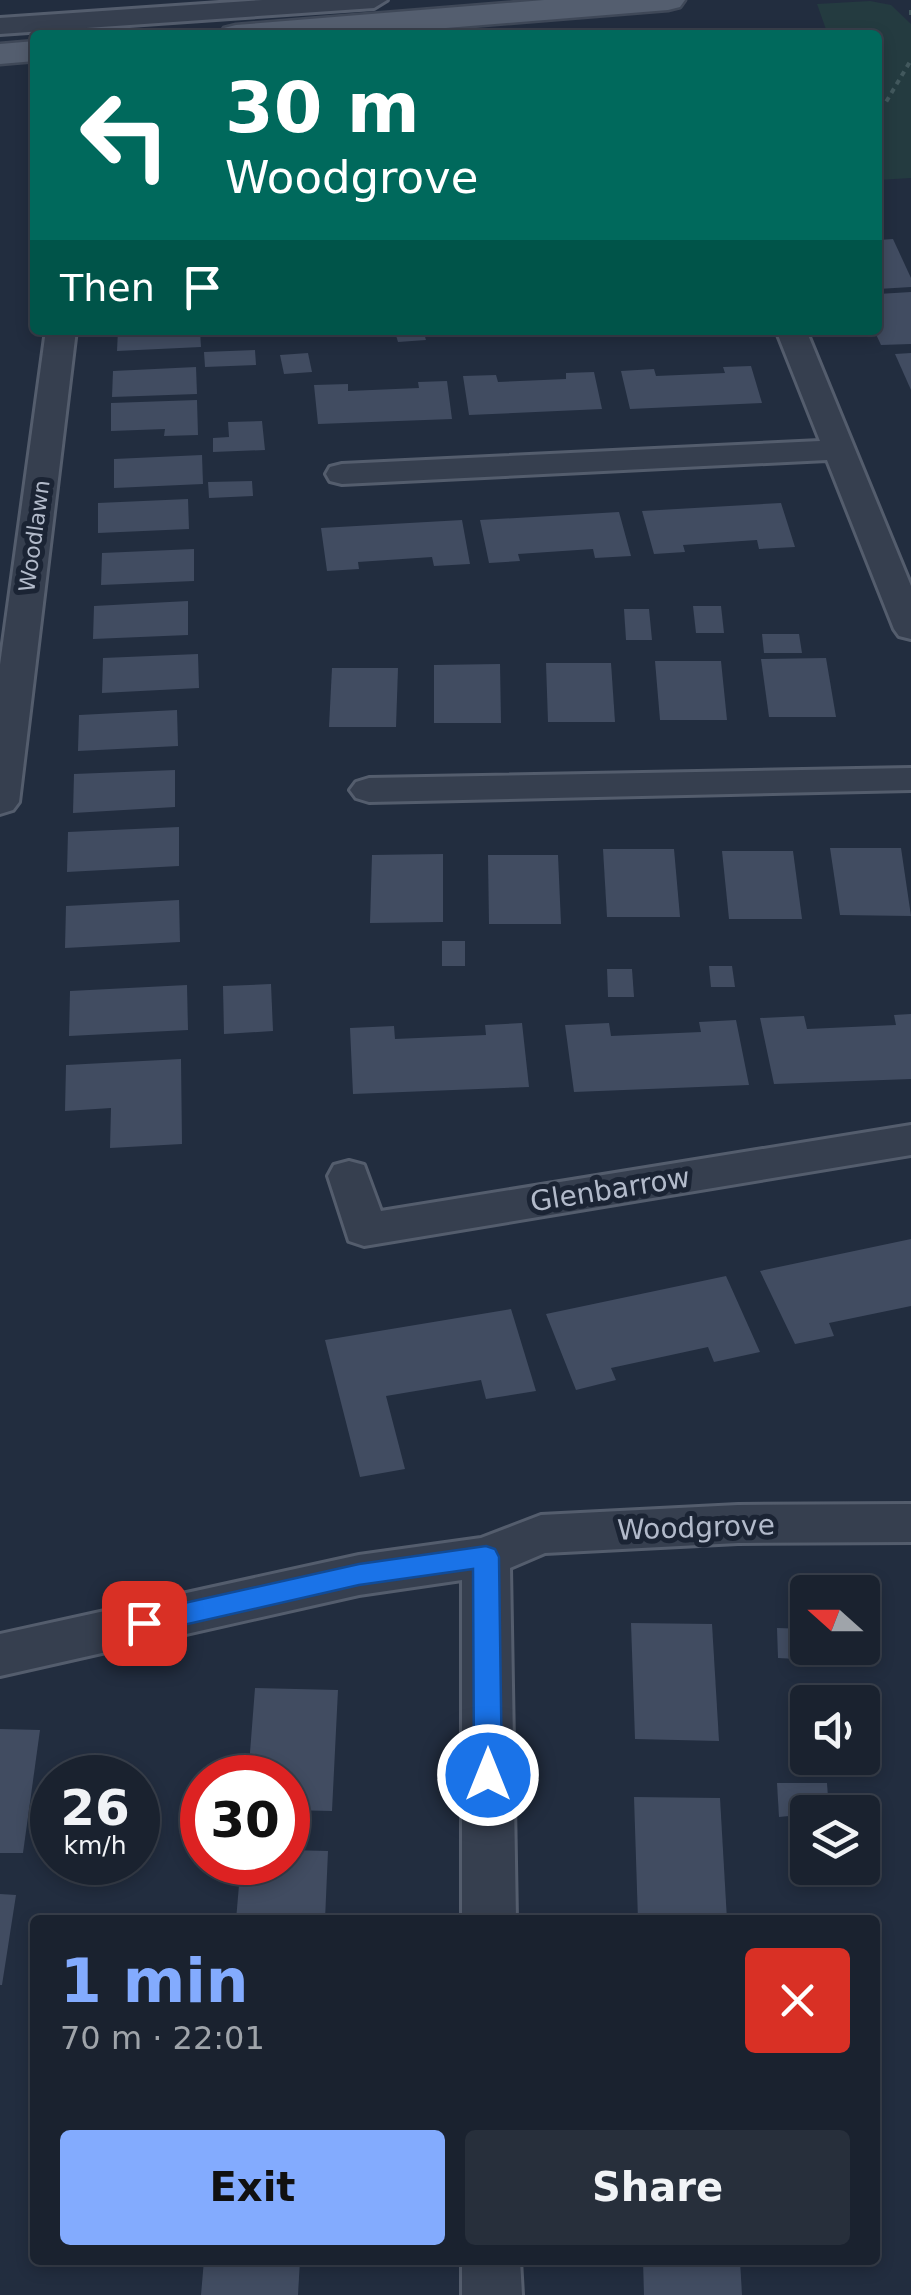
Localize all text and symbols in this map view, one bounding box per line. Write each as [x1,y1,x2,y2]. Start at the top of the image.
text: 30 m [225,67,420,149]
icon: left [60,70,190,200]
text: Woodgrove [225,151,478,204]
icon: arrive [175,260,230,315]
text: Then [60,266,155,310]
street label: Woodlawn [14,478,55,594]
street label: Glenbarrow [528,1161,692,1218]
street label: Woodgrove [617,1508,775,1547]
north arrow [790,1575,880,1665]
map controls [790,1575,880,1885]
pin [102,1581,187,1666]
icon: arrive [117,1596,172,1651]
button: sound [790,1685,880,1775]
position arrow [436,1723,540,1827]
speed limit sign: 30 [180,1755,310,1885]
text: 26 [60,1779,130,1837]
button: layers [790,1795,880,1885]
text: km/h [63,1831,127,1860]
text: 1 min [60,1946,248,2016]
button: close [745,1948,850,2053]
text: 70 m · 22:01 [60,2019,265,2057]
button: Exit [60,2130,445,2245]
button: Share [465,2130,850,2245]

